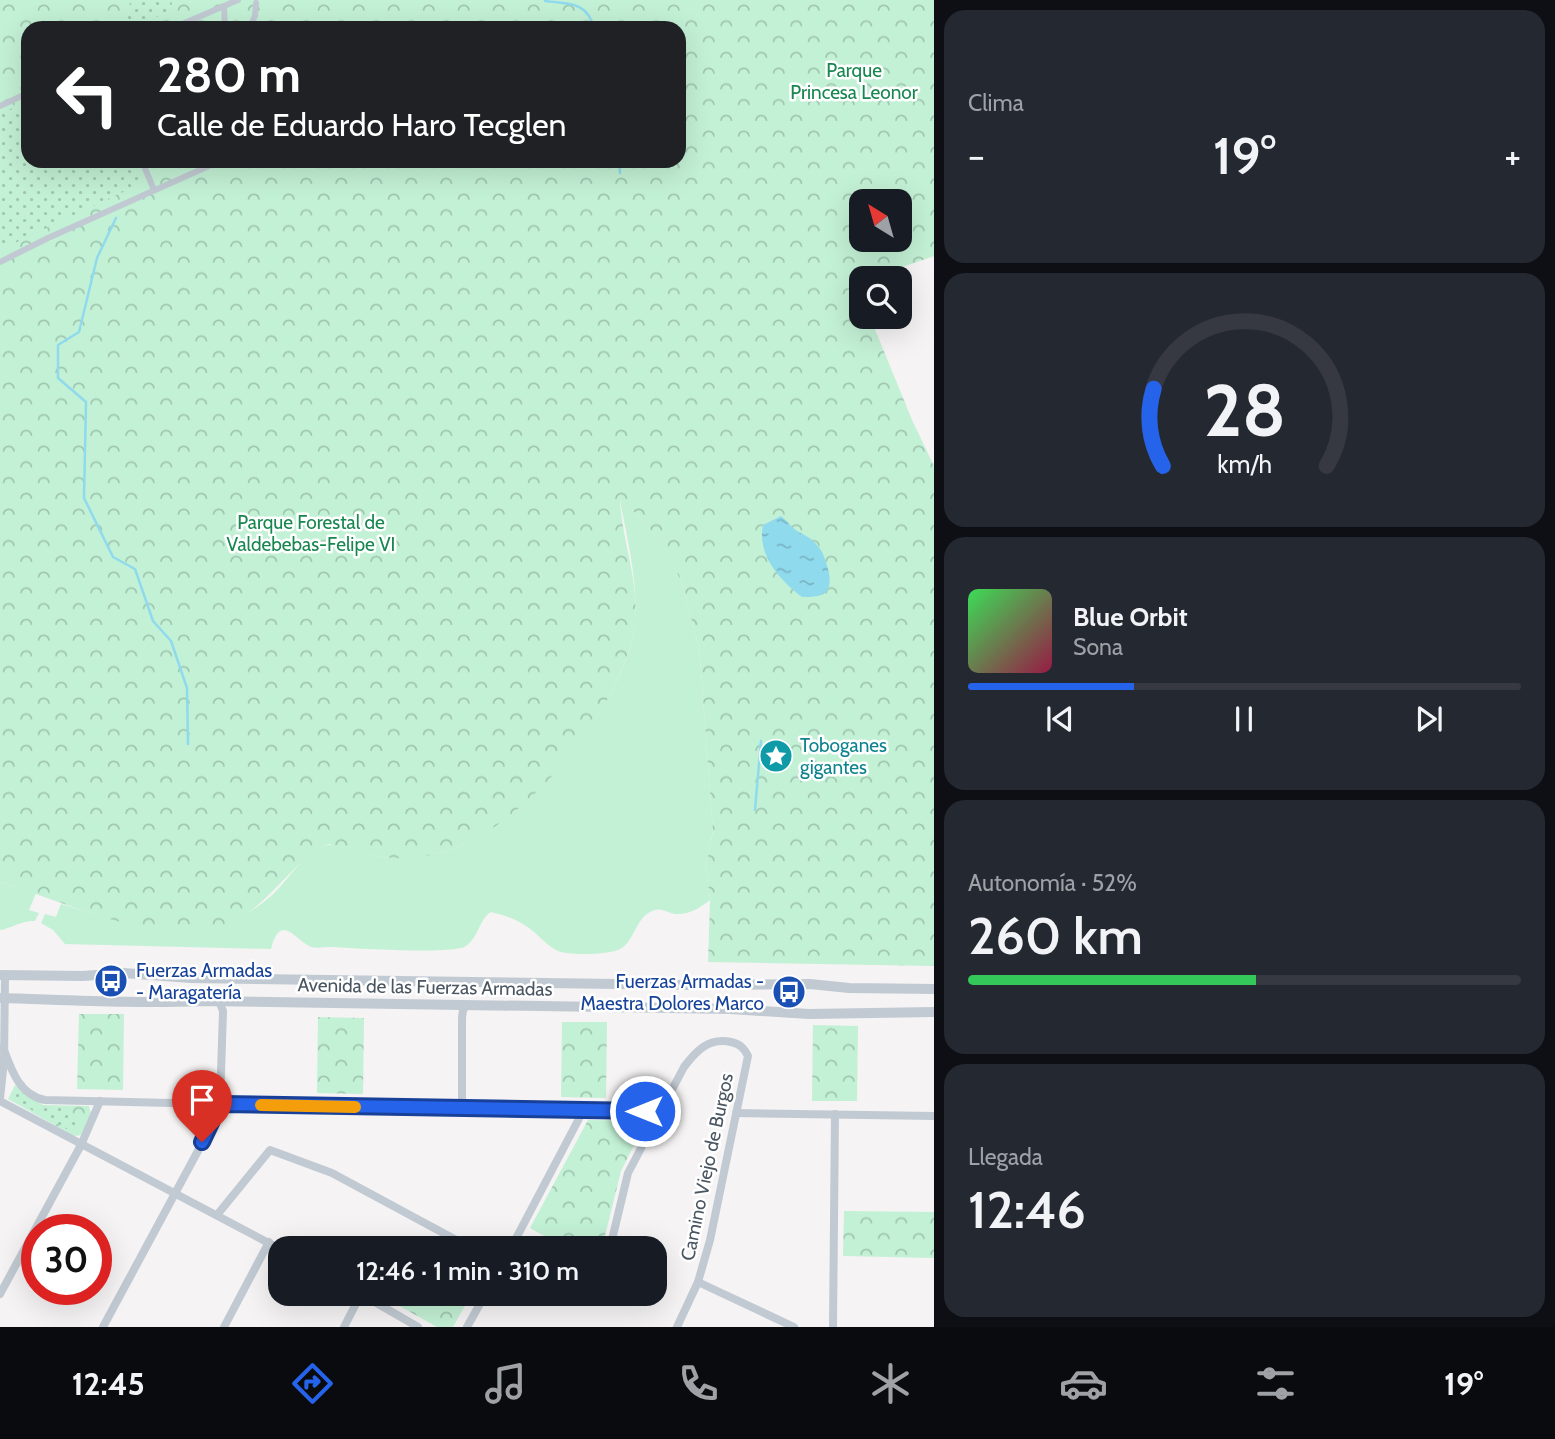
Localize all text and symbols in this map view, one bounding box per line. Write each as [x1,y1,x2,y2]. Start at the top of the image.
text: 280 m [157,45,301,104]
icon: left [42,49,133,140]
park label: Parque Princesa Leonor [790,59,918,104]
text: Clima [968,89,1024,117]
text: Calle de Eduardo Haro Tecglen [157,105,566,144]
text: 19° [1213,124,1276,187]
text: − [968,132,985,179]
text: + [1504,132,1521,179]
north arrow [849,189,912,252]
map controls [849,189,912,329]
button: search [849,266,912,329]
text: 28 [1203,367,1286,455]
text: km/h [1217,449,1272,479]
park label: Parque Forestal de Valdebebas-Felipe VI [227,511,395,556]
text: Blue Orbit [1073,601,1188,633]
text: Sona [1073,633,1123,661]
icon: previous [1041,700,1079,738]
icon: pause [1225,700,1263,738]
icon: next [1410,700,1448,738]
place label: Toboganes gigantes [800,734,887,779]
place icon: Toboganes gigantes [757,737,795,775]
text: Autonomía · 52% [968,869,1137,897]
text: 260 km [968,904,1143,967]
place label: Fuerzas Armadas - Maragatería [136,959,272,1004]
bus stop icon: Fuerzas Armadas - Maragatería [92,962,130,1000]
place label: Fuerzas Armadas - Maestra Dolores Marco [581,970,764,1015]
street label: Avenida de las Fuerzas Armadas [297,973,553,1001]
bus stop icon: Fuerzas Armadas - Maestra Dolores Marco [770,973,808,1011]
pin [172,1070,232,1142]
street label: Camino Viejo de Burgos [676,1071,738,1263]
position arrow [608,1074,682,1148]
icon: arrive [183,1081,221,1119]
text: Llegada [968,1143,1043,1171]
text: 12:46 [968,1178,1086,1241]
speed limit sign: 30 [21,1214,112,1305]
text: 12:46 · 1 min · 310 m [356,1255,579,1287]
icon: directions [288,1359,337,1408]
icon: music [481,1359,530,1408]
icon: phone [674,1359,723,1408]
icon: climate [866,1359,915,1408]
icon: car [1059,1359,1108,1408]
icon: filters [1251,1359,1300,1408]
text: 12:45 [72,1364,145,1403]
text: 19° [1444,1364,1483,1403]

